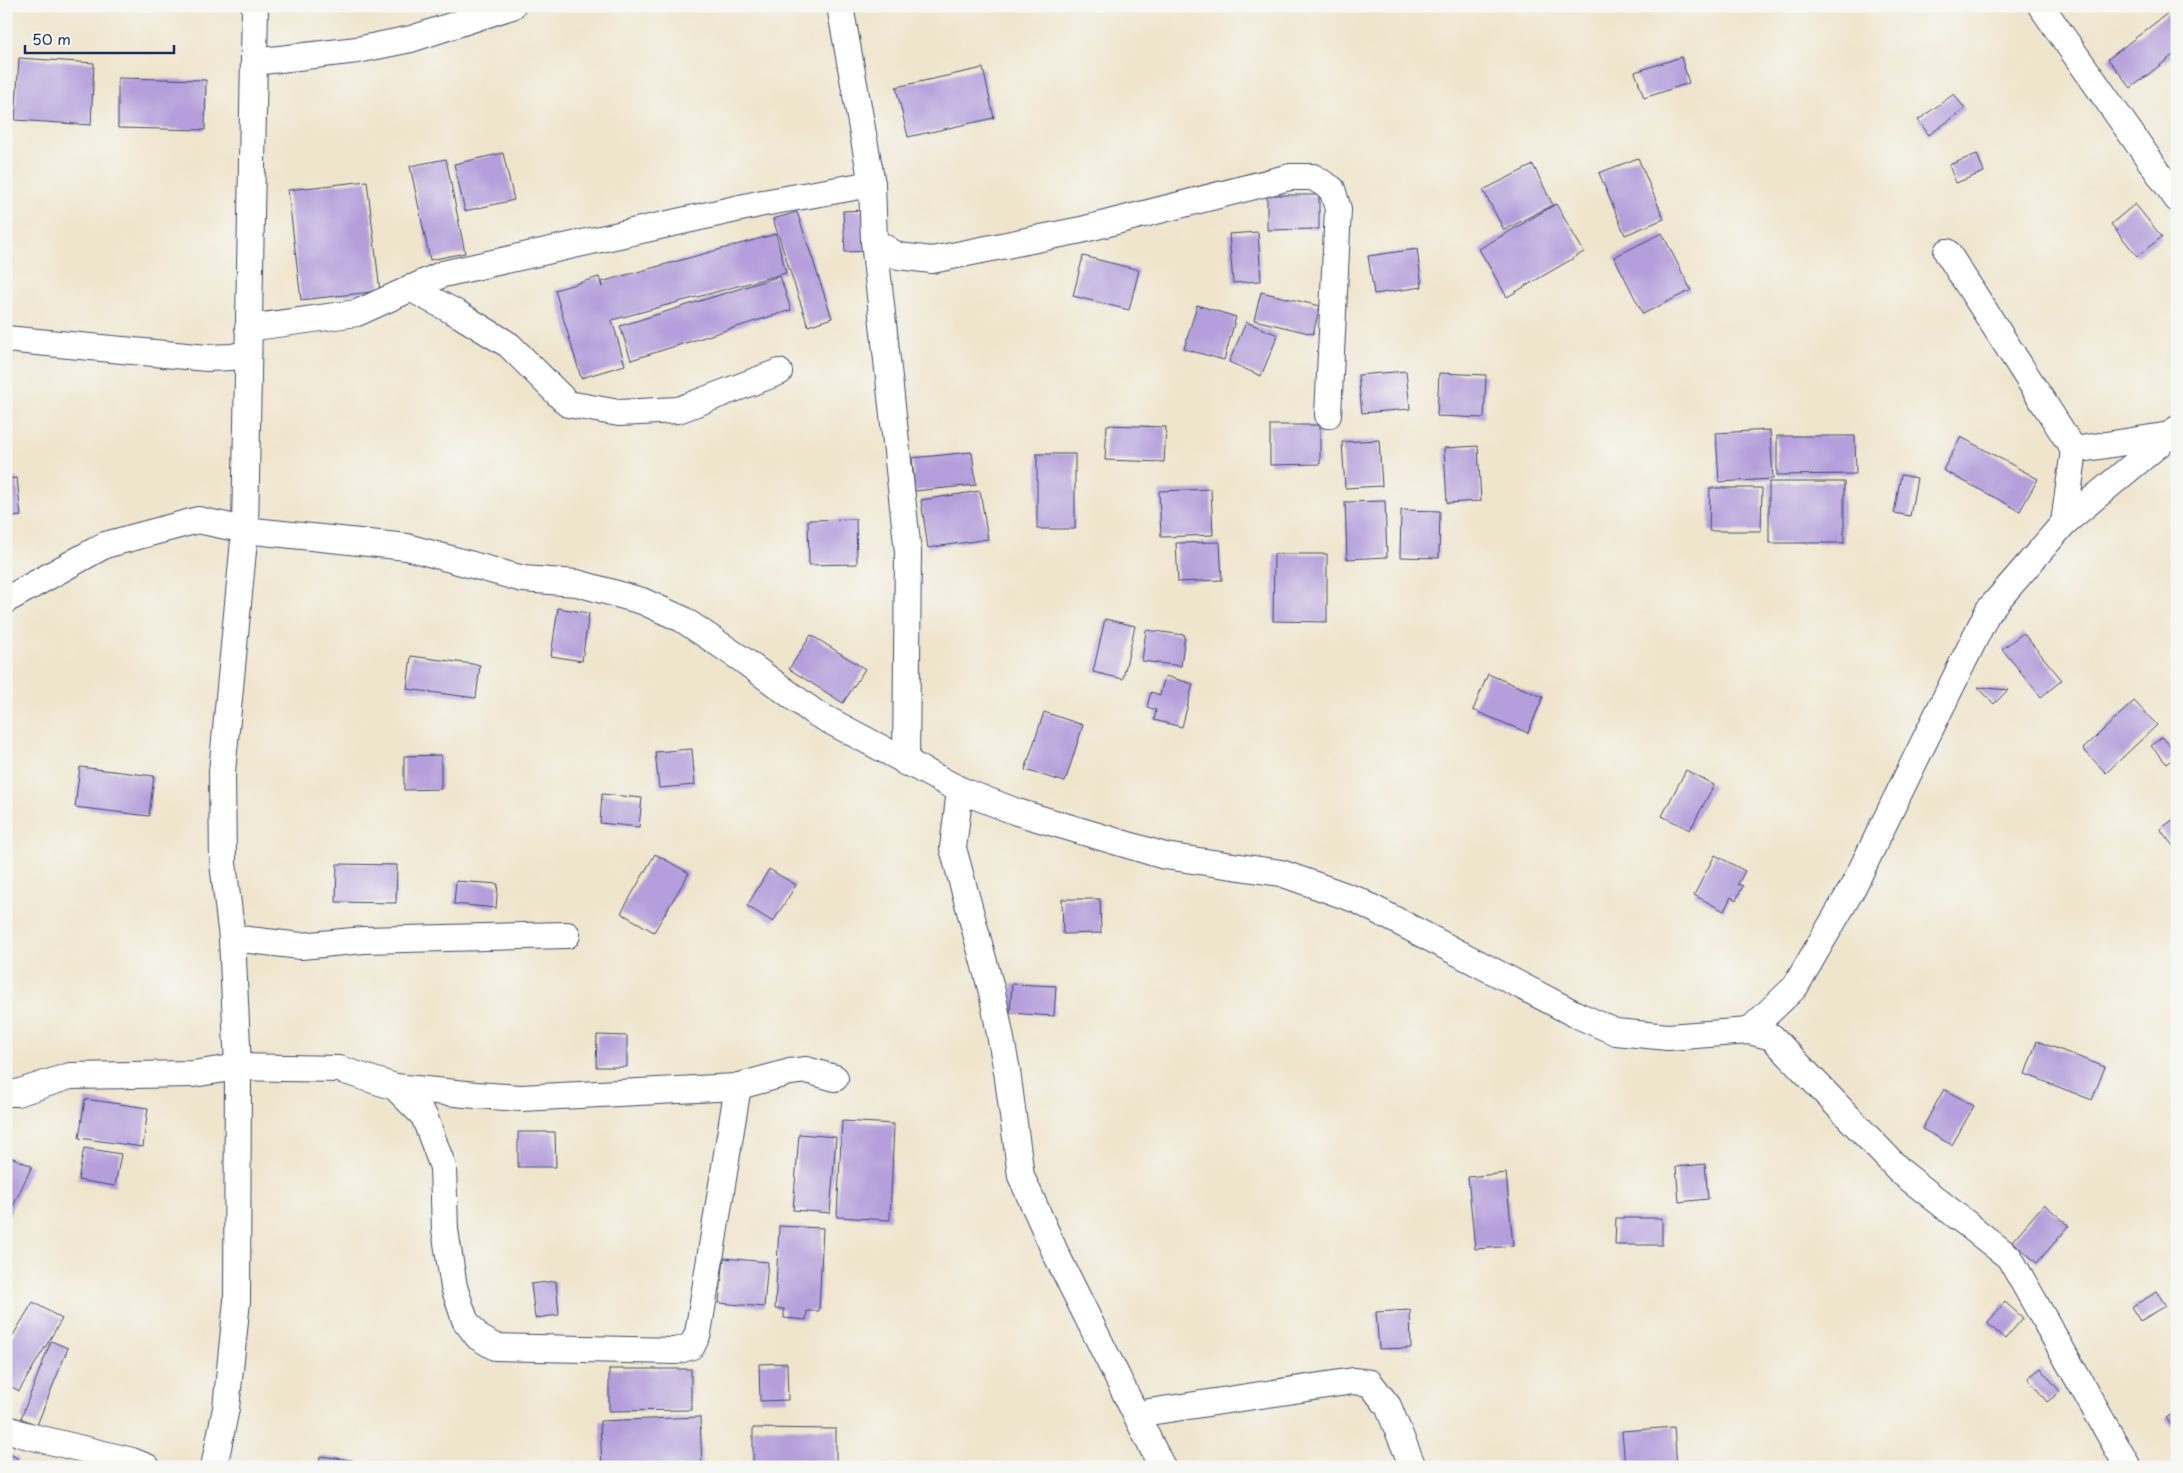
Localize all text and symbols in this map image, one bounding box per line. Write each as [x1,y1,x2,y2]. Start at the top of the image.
scale bar [25,22,174,54]
text: 50 m [32,27,71,50]

